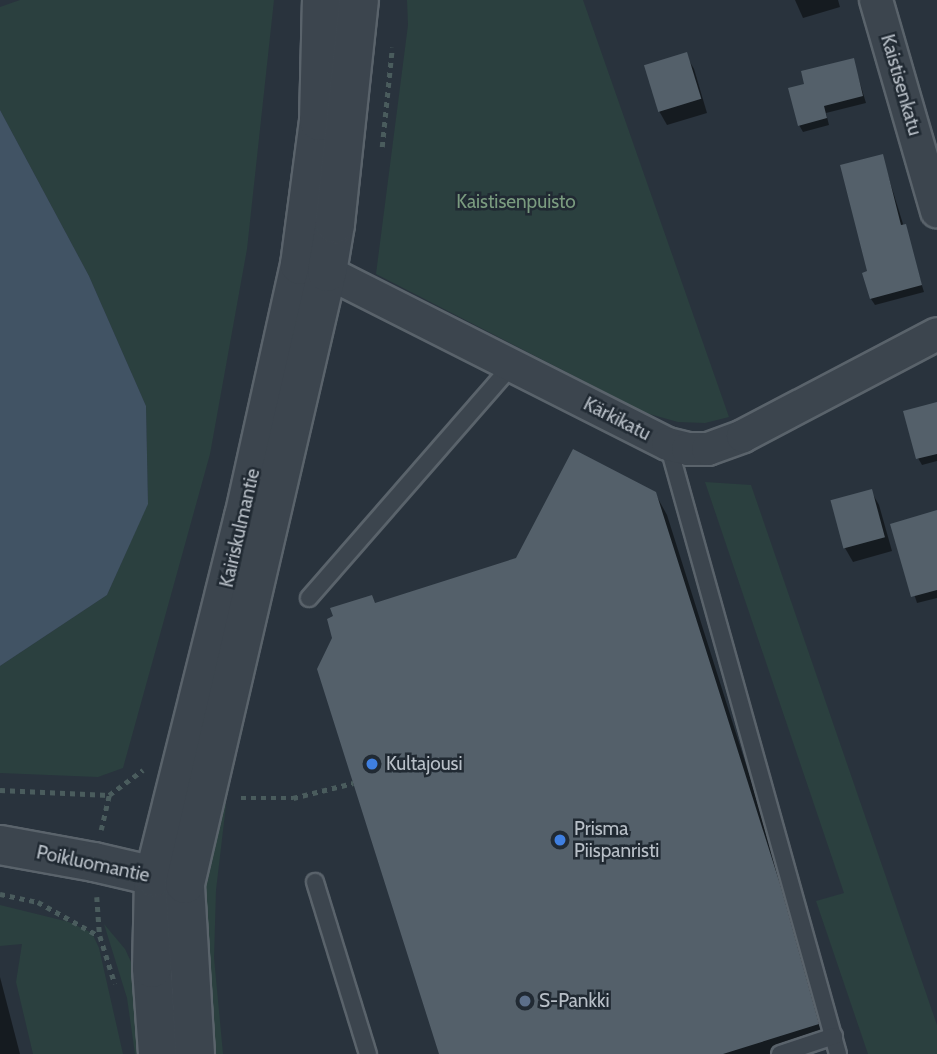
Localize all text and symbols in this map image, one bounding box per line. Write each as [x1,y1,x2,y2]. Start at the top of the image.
street label: Kaistisenkatu [876,32,926,138]
park label: Kaistisenpuisto [456,191,576,213]
street label: Kärkikatu [580,392,654,446]
street label: Kairiskulmantie [215,466,265,590]
place label: Kultajousi [386,753,462,775]
marker: Kultajousi [364,756,380,772]
place label: Prisma Piispanristi [574,818,659,862]
marker: Prisma Piispanristi [552,832,568,848]
street label: Poikluomantie [34,841,152,887]
place label: S-Pankki [539,990,610,1012]
marker: S-Pankki [517,993,533,1009]

